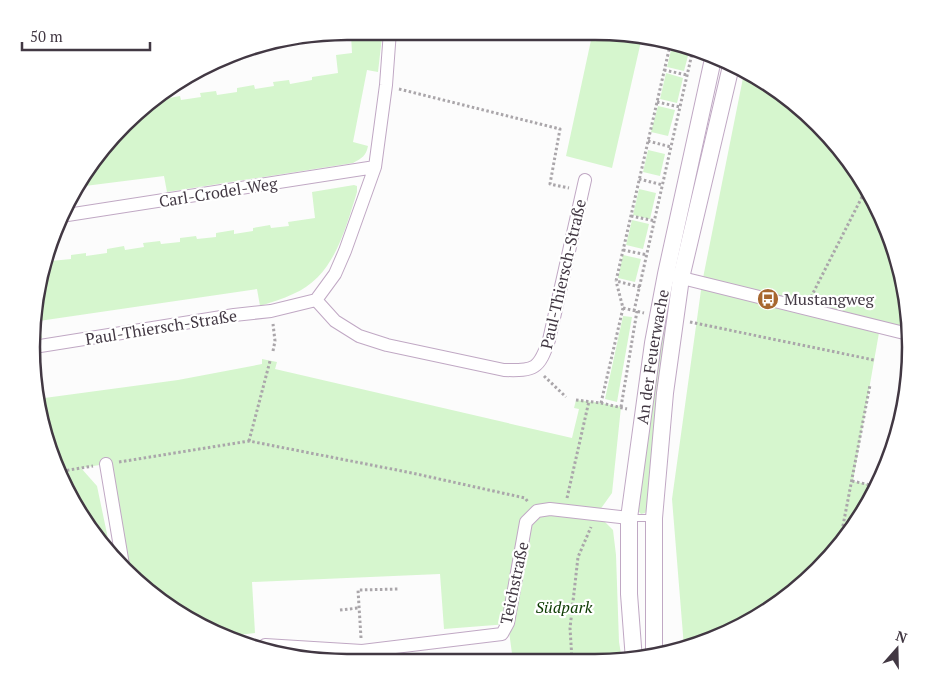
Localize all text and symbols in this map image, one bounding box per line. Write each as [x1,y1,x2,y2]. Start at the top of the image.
scale bar [22,20,150,52]
text: 50 m [30,26,63,46]
street label: Carl-Crodel-Weg [157,172,279,212]
street label: Paul-Thiersch-Straße [535,197,591,351]
bus stop icon: Mustangweg [756,287,780,311]
street label: An der Feuerwache [631,288,674,426]
place label: Mustangweg [784,288,874,310]
street label: Paul-Thiersch-Straße [84,304,238,350]
street label: Teichstraße [495,540,533,626]
park label: Südpark [536,596,593,618]
north arrow [872,624,922,674]
text: N [893,626,910,647]

